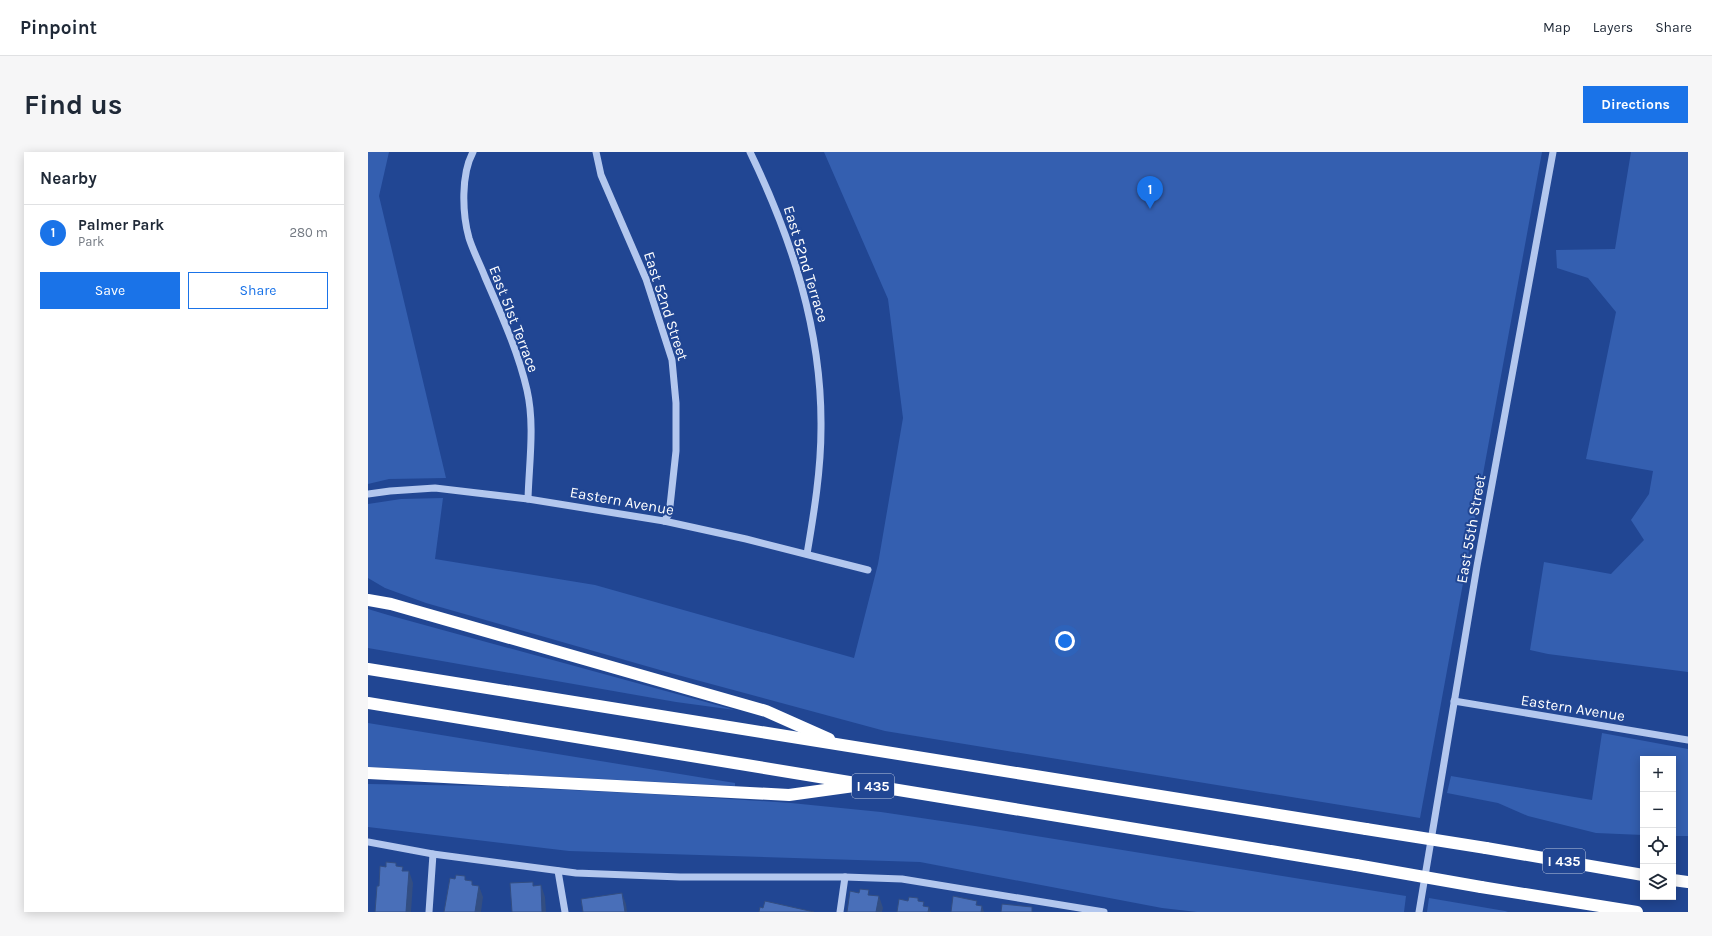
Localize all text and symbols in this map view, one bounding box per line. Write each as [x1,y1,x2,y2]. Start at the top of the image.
text: Pinpoint [20,17,97,39]
text: Map [1543,19,1571,36]
text: Layers [1593,19,1633,36]
text: Share [1655,19,1692,36]
button: Directions [1583,86,1688,123]
text: Find us [24,88,123,121]
text: Nearby [40,168,97,188]
pin: 1 [1137,176,1163,209]
street label: East 52nd Terrace [780,203,832,325]
text: Palmer Park [78,216,164,234]
text: 1 [51,225,55,240]
text: 280 m [290,225,328,240]
text: Park [78,234,104,249]
street label: East 52nd Street [640,249,692,363]
street label: East 51st Terrace [485,263,543,375]
button: Save [40,272,180,309]
button: Share [188,272,328,309]
street label: East 55th Street [1453,473,1489,585]
street label: Eastern Avenue [569,483,675,519]
your location [1055,631,1075,651]
street label: Eastern Avenue [1520,691,1626,725]
map controls [1640,756,1676,900]
button: + [1640,756,1676,792]
road number: I 435 [852,774,894,798]
button: − [1640,792,1676,828]
button: locate [1640,828,1676,864]
road number: I 435 [1543,849,1585,873]
button: layers [1640,864,1676,900]

